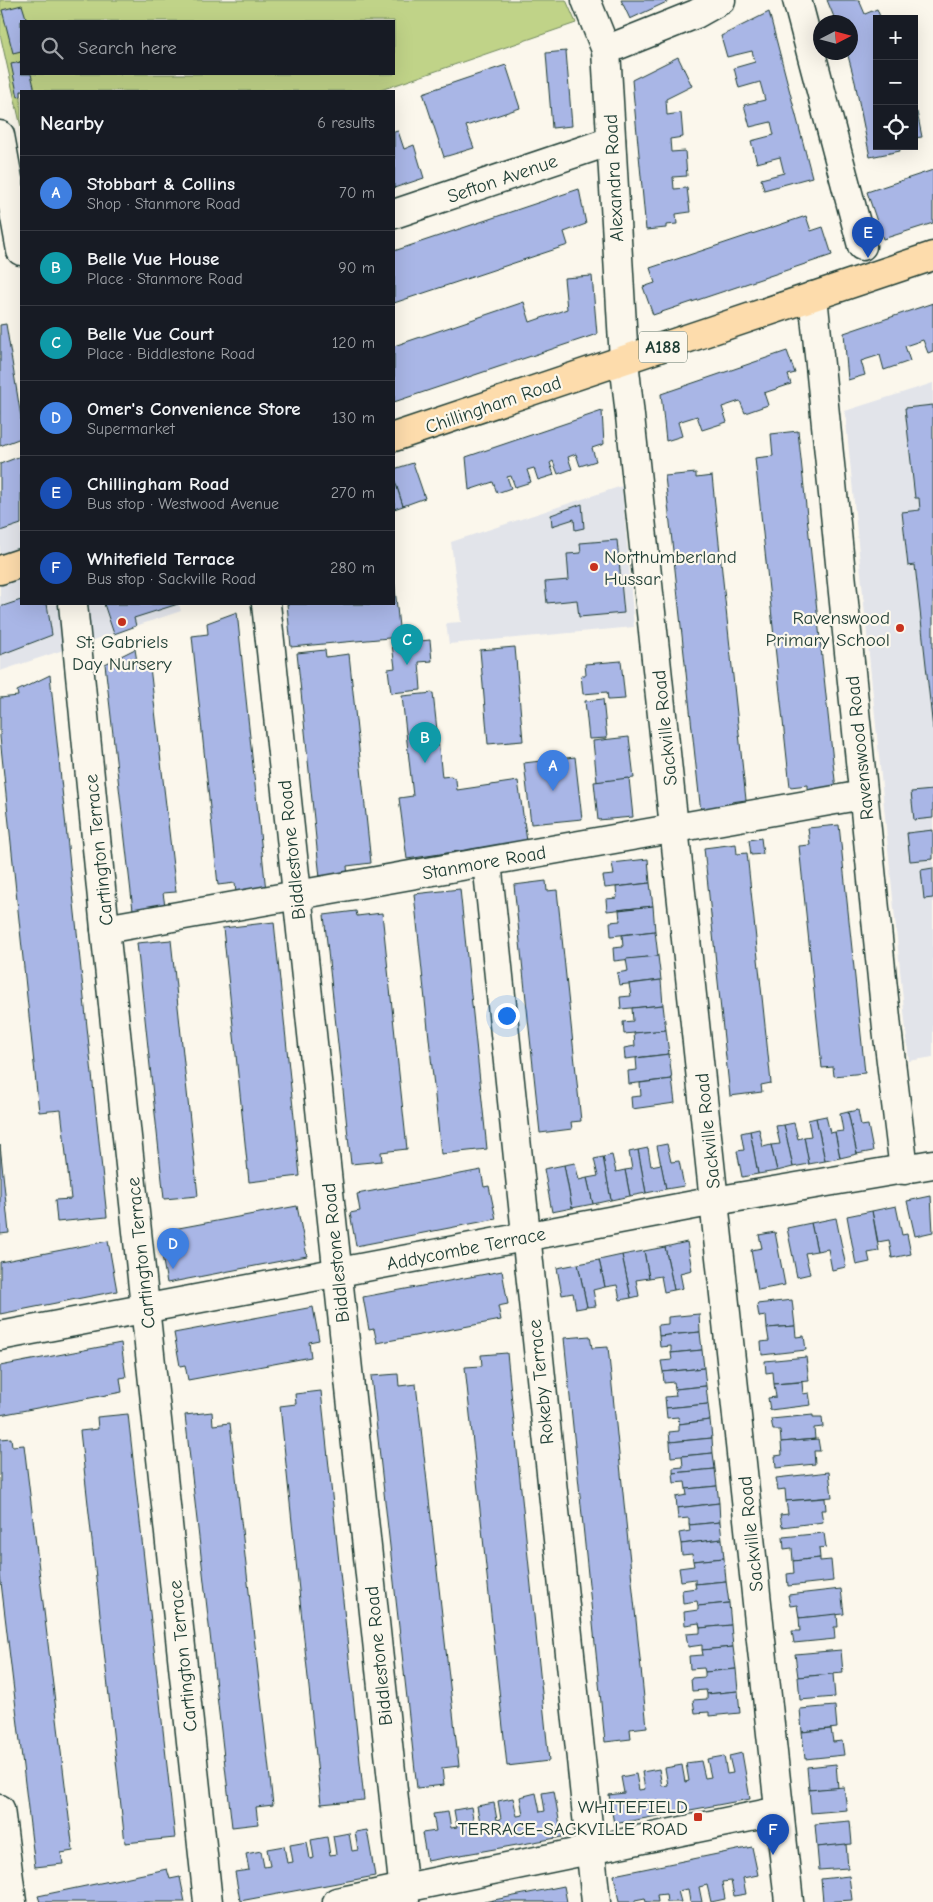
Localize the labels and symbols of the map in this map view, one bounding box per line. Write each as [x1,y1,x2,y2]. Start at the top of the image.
north arrow [813,15,858,60]
street label: Alexandra Road [600,113,628,242]
street label: Sefton Avenue [444,150,560,208]
pin: E [852,217,884,258]
road number: A188 [639,332,687,362]
street label: Chillingham Road [422,371,564,439]
place label: Northumberland Hussar [604,546,737,590]
marker: Northumberland Hussar [588,561,600,573]
place label: Ravenswood Primary School [766,607,890,651]
marker: St. Gabriels Day Nursery [116,616,128,628]
marker: Ravenswood Primary School [894,622,906,634]
pin: C [391,624,423,665]
place label: St. Gabriels Day Nursery [72,631,172,675]
street label: Sackville Road [648,669,682,787]
street label: Ravenswood Road [841,675,879,821]
pin: B [409,722,441,763]
pin: A [537,750,569,791]
street label: Cartington Terrace [80,773,118,927]
street label: Biddlestone Road [274,779,310,921]
street label: Stanmore Road [420,841,548,885]
your location [494,1003,520,1029]
street label: Sackville Road [691,1072,725,1190]
street label: Cartington Terrace [122,1176,160,1330]
street label: Biddlestone Road [318,1182,354,1324]
street label: Addycombe Terrace [385,1223,548,1275]
pin: D [157,1228,189,1269]
street label: Rokeby Terrace [523,1318,558,1445]
street label: Sackville Road [734,1475,768,1593]
street label: Cartington Terrace [164,1579,202,1733]
street label: Biddlestone Road [361,1585,397,1727]
place label: WHITEFIELD TERRACE-SACKVILLE ROAD [458,1796,688,1840]
marker: WHITEFIELD TERRACE-SACKVILLE ROAD [692,1811,704,1823]
pin: F [757,1814,789,1855]

